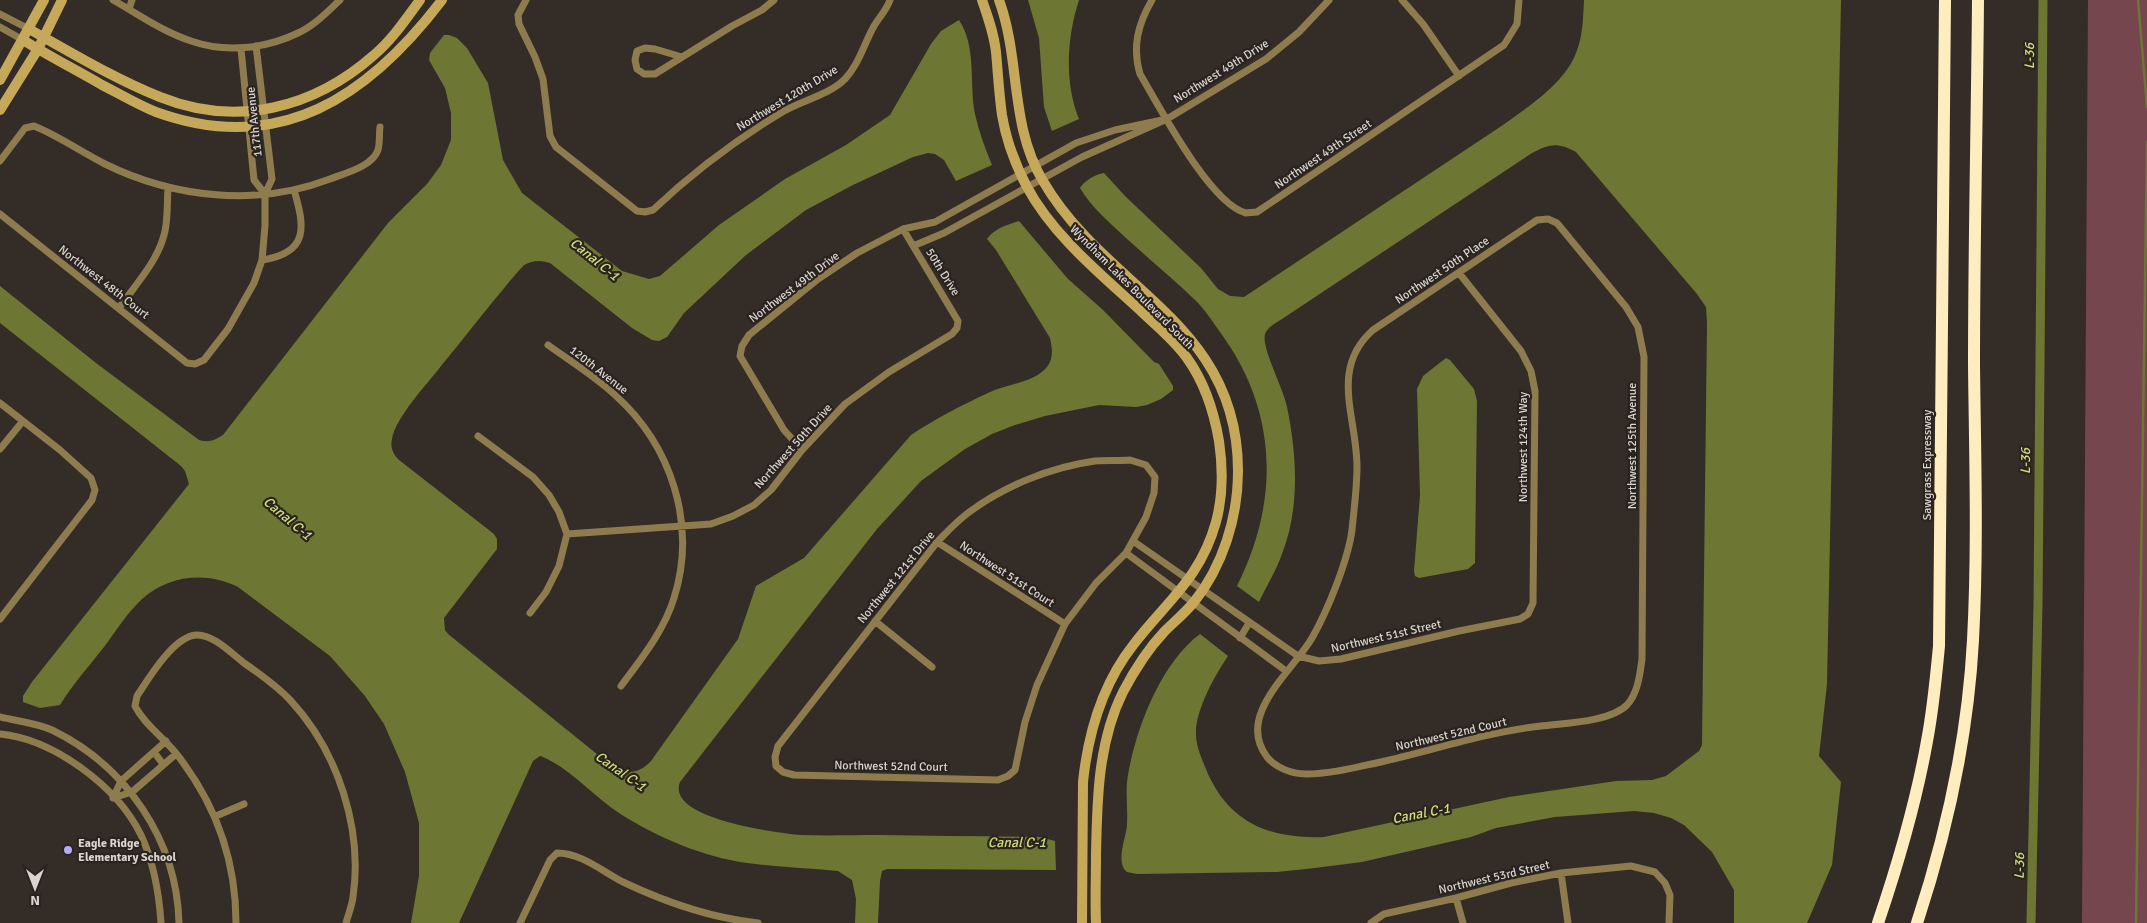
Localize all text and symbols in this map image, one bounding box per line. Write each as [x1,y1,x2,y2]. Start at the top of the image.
street label: Northwest 49th Drive [1171,36,1272,107]
water label: L-36 [2021,41,2038,69]
street label: Northwest 120th Drive [734,62,841,135]
street label: 117th Avenue [243,86,266,158]
street label: Northwest 49th Street [1272,116,1375,192]
street label: Wyndham Lakes Boulevard South [1066,222,1197,353]
street label: Northwest 50th Place [1392,233,1492,308]
water label: Canal C-1 [567,234,623,285]
street label: Northwest 48th Court [55,242,152,323]
street label: 50th Drive [922,246,963,299]
street label: Northwest 49th Drive [746,248,842,326]
street label: 120th Avenue [566,343,631,398]
street label: Northwest 125th Avenue [1625,383,1640,509]
street label: Northwest 124th Way [1516,391,1531,502]
street label: Northwest 50th Drive [751,401,836,492]
street label: Sawgrass Expressway [1920,409,1935,520]
water label: L-36 [2017,446,2034,474]
water label: Canal C-1 [260,493,316,544]
street label: Northwest 121st Drive [855,528,938,627]
street label: Northwest 51st Court [956,538,1057,611]
street label: Northwest 51st Street [1330,617,1443,656]
street label: Northwest 52nd Court [1394,714,1508,755]
water label: Canal C-1 [592,748,650,795]
street label: Northwest 52nd Court [834,758,948,775]
water label: Canal C-1 [1391,800,1452,827]
water label: Canal C-1 [988,834,1047,851]
place label: Eagle Ridge Elementary School [78,836,177,865]
marker: Eagle Ridge Elementary School [62,844,74,856]
water label: L-36 [2011,851,2028,879]
street label: Northwest 53rd Street [1437,857,1551,898]
north arrow [10,863,60,913]
text: N [30,892,40,909]

